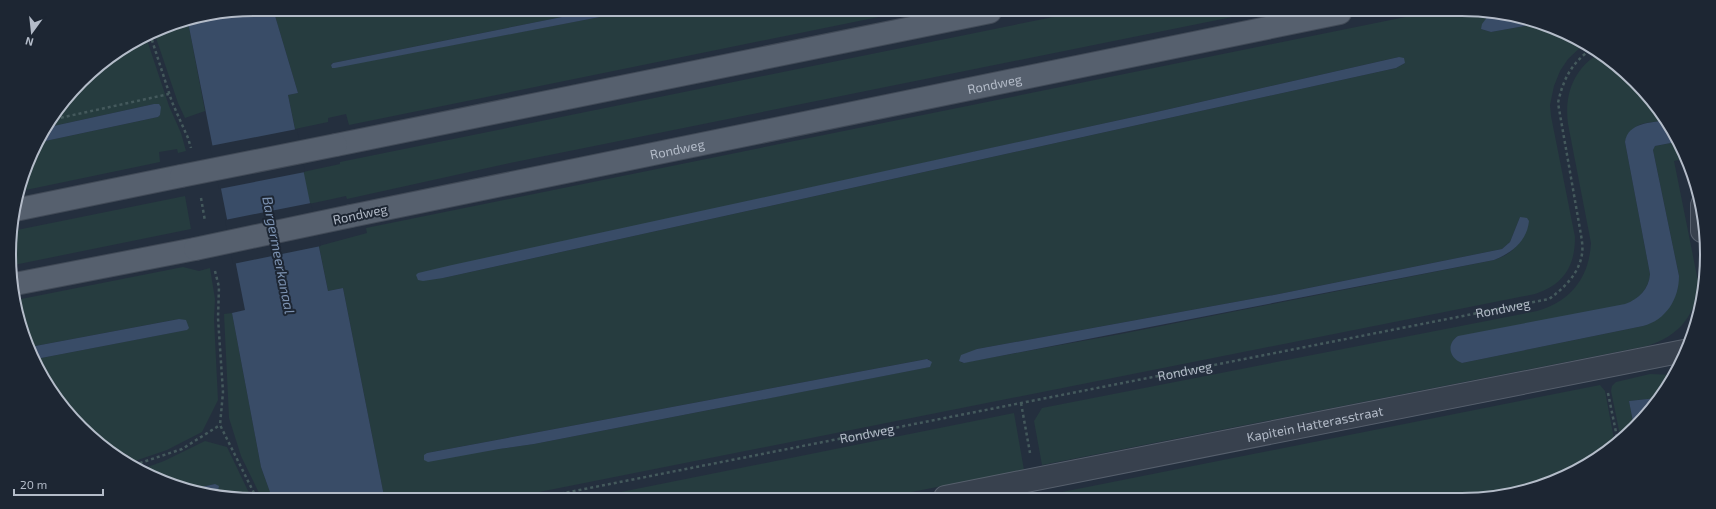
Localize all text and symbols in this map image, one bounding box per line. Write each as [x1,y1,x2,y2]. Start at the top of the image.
north arrow [12,12,52,52]
text: N [24,35,35,49]
street label: Rondweg [966,71,1023,97]
street label: Rondweg [648,136,706,162]
water label: Bargermeerkanaal [259,195,299,315]
street label: Rondweg [331,200,389,228]
street label: Rondweg [1474,295,1531,321]
street label: Rondweg [1156,358,1213,384]
street label: Kapitein Hatterasstraat [1245,403,1385,445]
street label: Rondweg [838,420,896,447]
scale bar [14,471,103,497]
text: 20 m [20,477,47,491]

